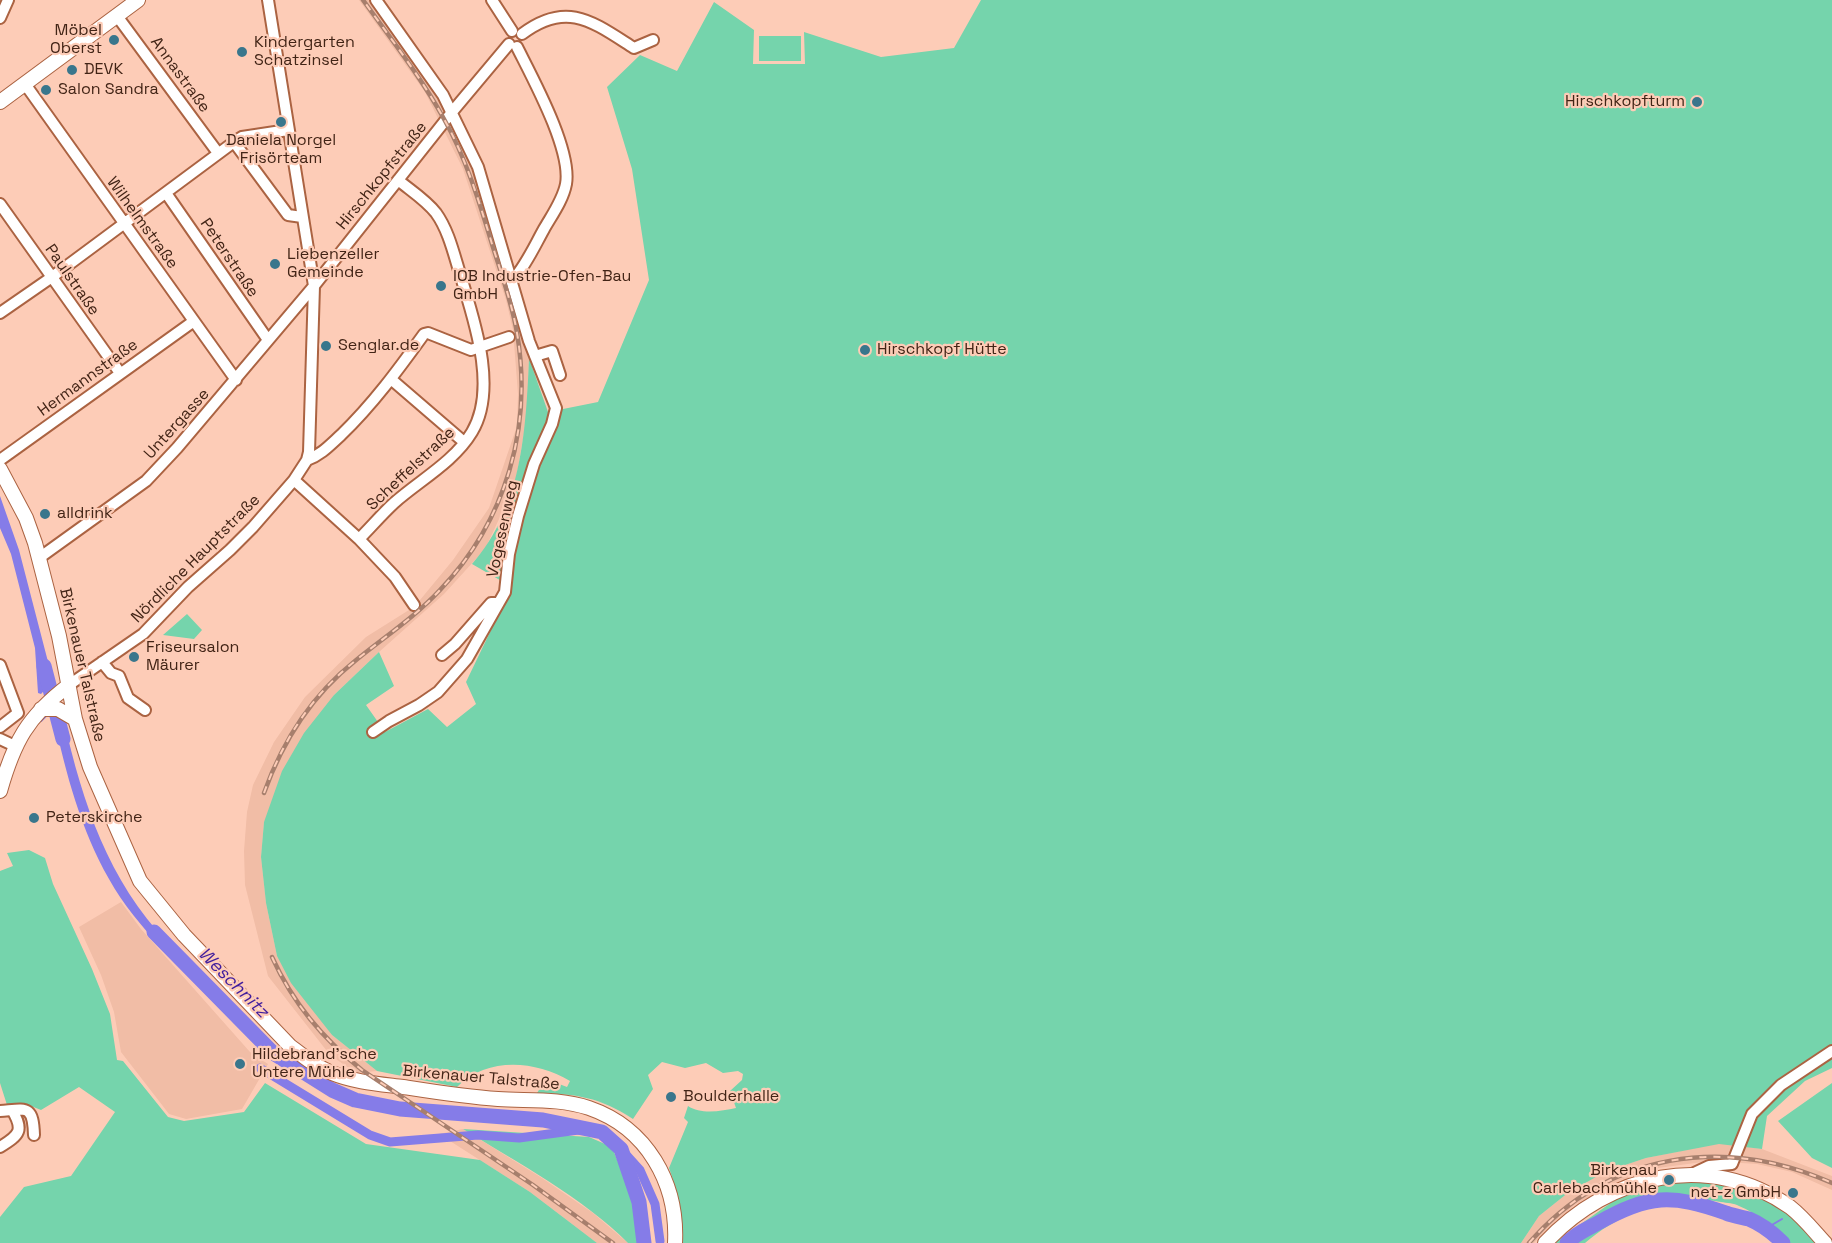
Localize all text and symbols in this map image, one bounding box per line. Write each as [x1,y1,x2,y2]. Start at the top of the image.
place label: Möbel Oberst [50,21,102,59]
marker: Möbel Oberst [107,33,121,47]
street label: Annastraße [146,33,214,117]
place label: Kindergarten Schatzinsel [254,33,355,71]
marker: Kindergarten Schatzinsel [235,45,249,59]
place label: DEVK [84,60,123,80]
marker: DEVK [65,63,79,77]
place label: Salon Sandra [58,80,159,100]
marker: Salon Sandra [39,83,53,97]
place label: Hirschkopfturm [1565,92,1685,112]
marker: Hirschkopfturm [1690,95,1704,109]
marker: Daniela Norgel Frisörteam [274,115,288,129]
street label: Hirschkopfstraße [333,118,431,234]
place label: Daniela Norgel Frisörteam [226,131,336,169]
street label: Wilhelmstraße [102,173,182,273]
street label: Peterstraße [196,215,262,301]
street label: Paulstraße [41,241,103,319]
place label: Liebenzeller Gemeinde [287,245,380,283]
marker: Liebenzeller Gemeinde [268,257,282,271]
place label: IOB Industrie-Ofen-Bau GmbH [453,267,631,305]
marker: IOB Industrie-Ofen-Bau GmbH [434,279,448,293]
street label: Hermannstraße [34,335,142,421]
place label: Senglar.de [338,336,419,356]
marker: Senglar.de [319,339,333,353]
place label: Hirschkopf Hütte [877,340,1007,360]
marker: Hirschkopf Hütte [858,343,872,357]
street label: Untergasse [140,385,214,463]
street label: Scheffelstraße [363,423,459,515]
street label: Vogesenweg [483,479,523,579]
street label: Nördliche Hauptstraße [128,491,264,627]
place label: alldrink [57,504,113,524]
marker: alldrink [38,507,52,521]
street label: Birkenauer Talstraße [55,586,109,744]
place label: Friseursalon Mäurer [146,638,239,676]
marker: Friseursalon Mäurer [127,650,141,664]
place label: Peterskirche [46,808,142,828]
marker: Peterskirche [27,811,41,825]
water label: Weschnitz [193,943,273,1023]
place label: Hildebrand’sche Untere Mühle [252,1045,377,1083]
marker: Hildebrand’sche Untere Mühle [233,1057,247,1071]
street label: Birkenauer Talstraße [402,1062,560,1094]
place label: Boulderhalle [683,1087,779,1107]
marker: Boulderhalle [664,1090,678,1104]
place label: Birkenau Carlebachmühle [1533,1161,1657,1199]
marker: Birkenau Carlebachmühle [1662,1173,1676,1187]
place label: net-z GmbH [1691,1183,1781,1203]
marker: net-z GmbH [1786,1186,1800,1200]

